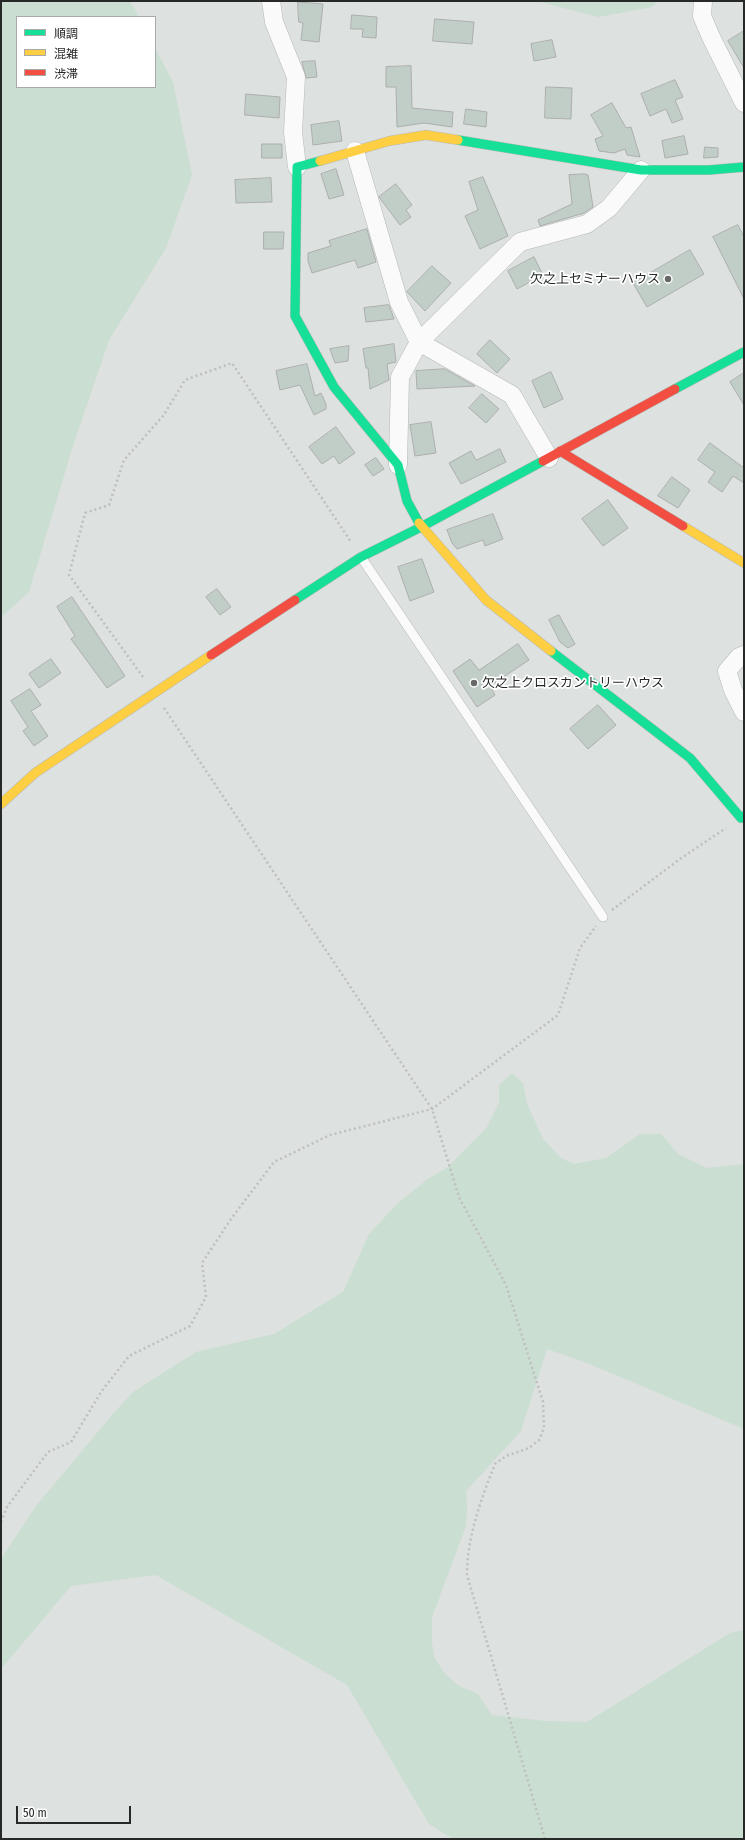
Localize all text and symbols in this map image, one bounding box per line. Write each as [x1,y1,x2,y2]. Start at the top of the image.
legend [16,16,156,88]
text: 順調 [54,27,78,41]
text: 混雑 [54,47,78,61]
text: 渋滞 [54,67,78,81]
place label: 欠之上セミナーハウス [530,271,660,287]
marker: 欠之上セミナーハウス [663,274,673,284]
place label: 欠之上クロスカントリーハウス [482,675,664,691]
marker: 欠之上クロスカントリーハウス [469,678,479,688]
scale bar [18,1798,133,1824]
text: 50 m [23,1806,47,1820]

